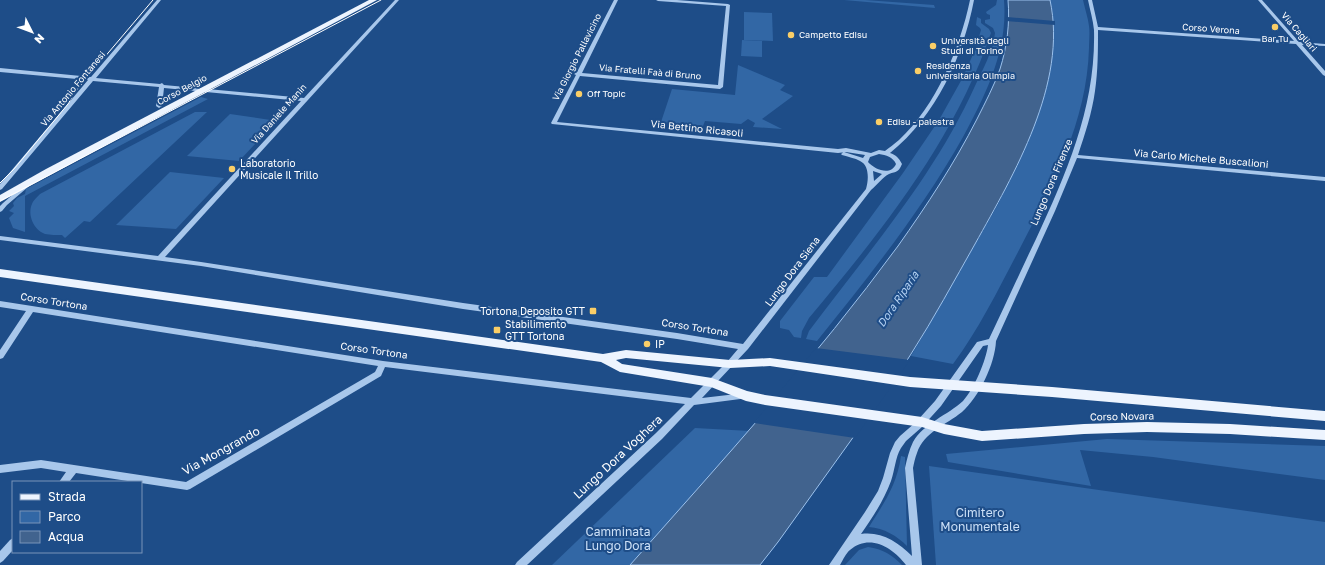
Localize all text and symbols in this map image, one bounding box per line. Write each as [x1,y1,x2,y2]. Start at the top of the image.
street label: Via Cagliari [1279,10,1320,54]
street label: Via Giorgio Pallavicino [550,11,603,102]
north arrow [12,12,52,52]
street label: Corso Verona [1182,21,1240,36]
marker: Bar Tu [1270,22,1280,32]
place label: Campetto Edisu [799,29,867,40]
marker: Campetto Edisu [786,30,796,40]
text: N [32,32,47,46]
place label: Bar Tu [1261,33,1289,44]
place label: Università degli Studi di Torino [941,35,1009,56]
marker: Università degli Studi di Torino [928,41,938,51]
street label: Via Antonio Fontanesi [38,49,107,128]
place label: Residenza universitaria Olimpia [926,60,1015,81]
street label: Via Fratelli Faà di Bruno [599,62,702,81]
marker: Residenza universitaria Olimpia [913,66,923,76]
street label: Corso Belgio [155,72,209,107]
street label: Via Daniele Manin [249,81,308,146]
place label: Off Topic [587,88,626,99]
marker: Off Topic [574,89,584,99]
place label: Edisu - palestra [887,116,954,127]
street label: Via Bettino Ricasoli [650,117,744,139]
marker: Edisu - palestra [874,117,884,127]
street label: Lungo Dora Firenze [1027,137,1075,227]
street label: Via Carlo Michele Buscalioni [1133,146,1269,170]
place label: Laboratorio Musicale Il Trillo [240,157,318,181]
marker: Laboratorio Musicale Il Trillo [227,164,237,174]
street label: Lungo Dora Siena [762,234,822,308]
water label: Dora Riparia [874,268,922,330]
street label: Corso Tortona [20,290,88,312]
place label: Tortona Deposito GTT [480,305,585,317]
marker: Tortona Deposito GTT [588,306,598,316]
street label: Corso Tortona [661,316,729,338]
place label: Stabilimento GTT Tortona [505,318,566,342]
marker: Stabilimento GTT Tortona [492,325,502,335]
place label: IP [655,338,665,350]
street label: Corso Tortona [340,339,408,361]
marker: IP [642,339,652,349]
street label: Corso Novara [1090,409,1154,423]
street label: Lungo Dora Voghera [570,411,665,502]
street label: Via Mongrando [179,423,262,478]
legend [12,481,142,553]
text: Strada [48,489,86,504]
park label: Cimitero Monumentale [940,505,1020,534]
text: Parco [48,509,81,524]
park label: Camminata Lungo Dora [585,524,651,553]
text: Acqua [48,529,84,544]

